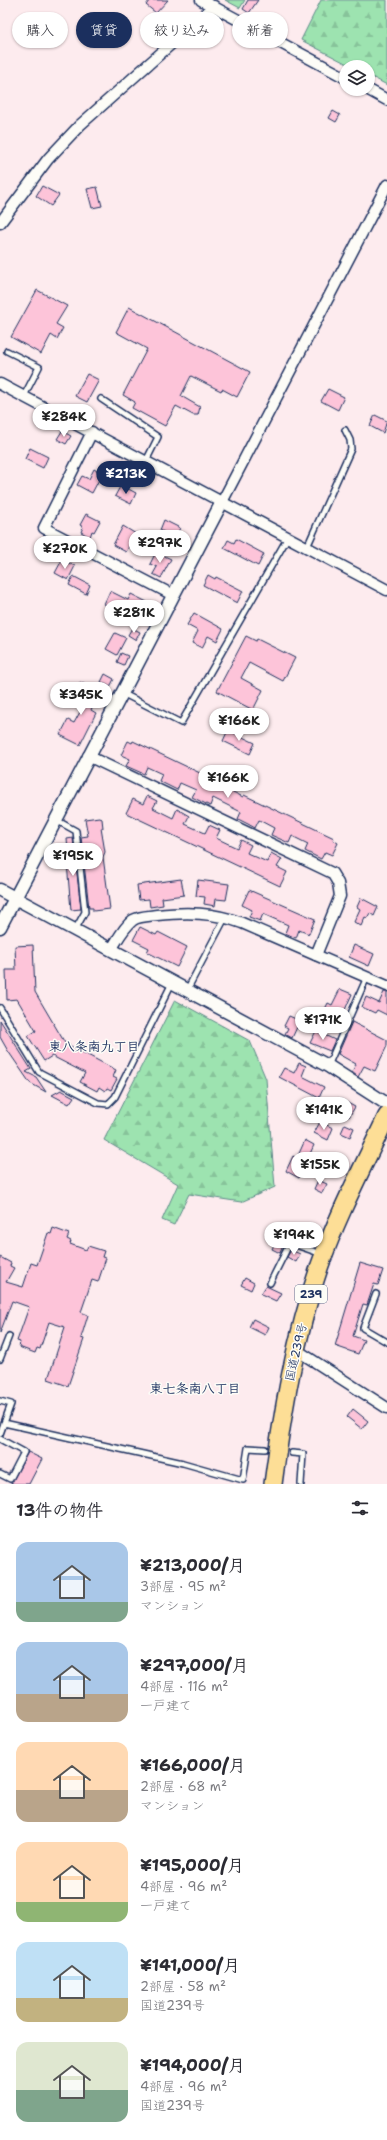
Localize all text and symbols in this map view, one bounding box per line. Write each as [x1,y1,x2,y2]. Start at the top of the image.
chip: 購入 [12,12,68,48]
chip: 賃貸 [76,12,132,48]
chip: 絞り込み [140,12,224,48]
chip: 新着 [232,12,288,48]
map controls [339,60,375,96]
button: layers [339,60,375,96]
pin: ¥284K [36,404,92,438]
text: ¥284K [41,408,87,425]
pin: ¥213K [98,461,154,495]
text: ¥213K [105,465,147,482]
pin: ¥297K [132,530,188,564]
text: ¥297K [138,534,182,551]
pin: ¥270K [37,536,93,570]
text: ¥270K [43,540,87,557]
pin: ¥281K [106,600,162,634]
text: ¥281K [113,604,155,621]
pin: ¥345K [53,682,109,716]
text: ¥345K [59,686,103,703]
pin: ¥166K [211,708,267,742]
text: ¥166K [218,712,260,729]
pin: ¥166K [200,765,256,799]
text: ¥166K [207,769,249,786]
pin: ¥195K [45,843,101,877]
text: ¥195K [53,847,93,864]
pin: ¥171K [295,1007,351,1041]
text: ¥171K [304,1011,342,1028]
district label: 東八条南九丁目 [48,1038,140,1055]
pin: ¥141K [296,1097,352,1131]
text: ¥141K [305,1101,343,1118]
pin: ¥155K [292,1152,348,1186]
text: ¥155K [300,1156,340,1173]
pin: ¥194K [266,1222,322,1256]
text: ¥194K [273,1226,315,1243]
road number: 239 [295,1285,327,1303]
street label: 国道239号 [281,1321,311,1383]
district label: 東七条南八丁目 [149,1380,241,1397]
icon: filters [349,1497,371,1519]
text: 13件の物件 [16,1499,103,1521]
text: ¥213,000/月 [140,1554,245,1576]
icon: home [48,1558,96,1606]
text: 3部屋 · 95 m² [140,1578,226,1595]
text: マンション [140,1597,204,1614]
text: ¥297,000/月 [140,1654,248,1676]
icon: home [48,1658,96,1706]
text: 4部屋 · 116 m² [140,1678,228,1695]
text: 一戸建て [140,1697,192,1714]
text: ¥166,000/月 [140,1754,246,1776]
icon: home [48,1758,96,1806]
text: 2部屋 · 68 m² [140,1778,227,1795]
text: マンション [140,1797,204,1814]
text: ¥195,000/月 [140,1854,244,1876]
icon: home [48,1858,96,1906]
text: 4部屋 · 96 m² [140,1878,227,1895]
text: 一戸建て [140,1897,192,1914]
text: ¥141,000/月 [140,1954,240,1976]
icon: home [48,1958,96,2006]
text: 2部屋 · 58 m² [140,1978,226,1995]
text: 国道239号 [140,1997,205,2014]
text: ¥194,000/月 [140,2054,245,2076]
icon: home [48,2058,96,2106]
text: 4部屋 · 96 m² [140,2078,227,2095]
text: 国道239号 [140,2097,205,2114]

